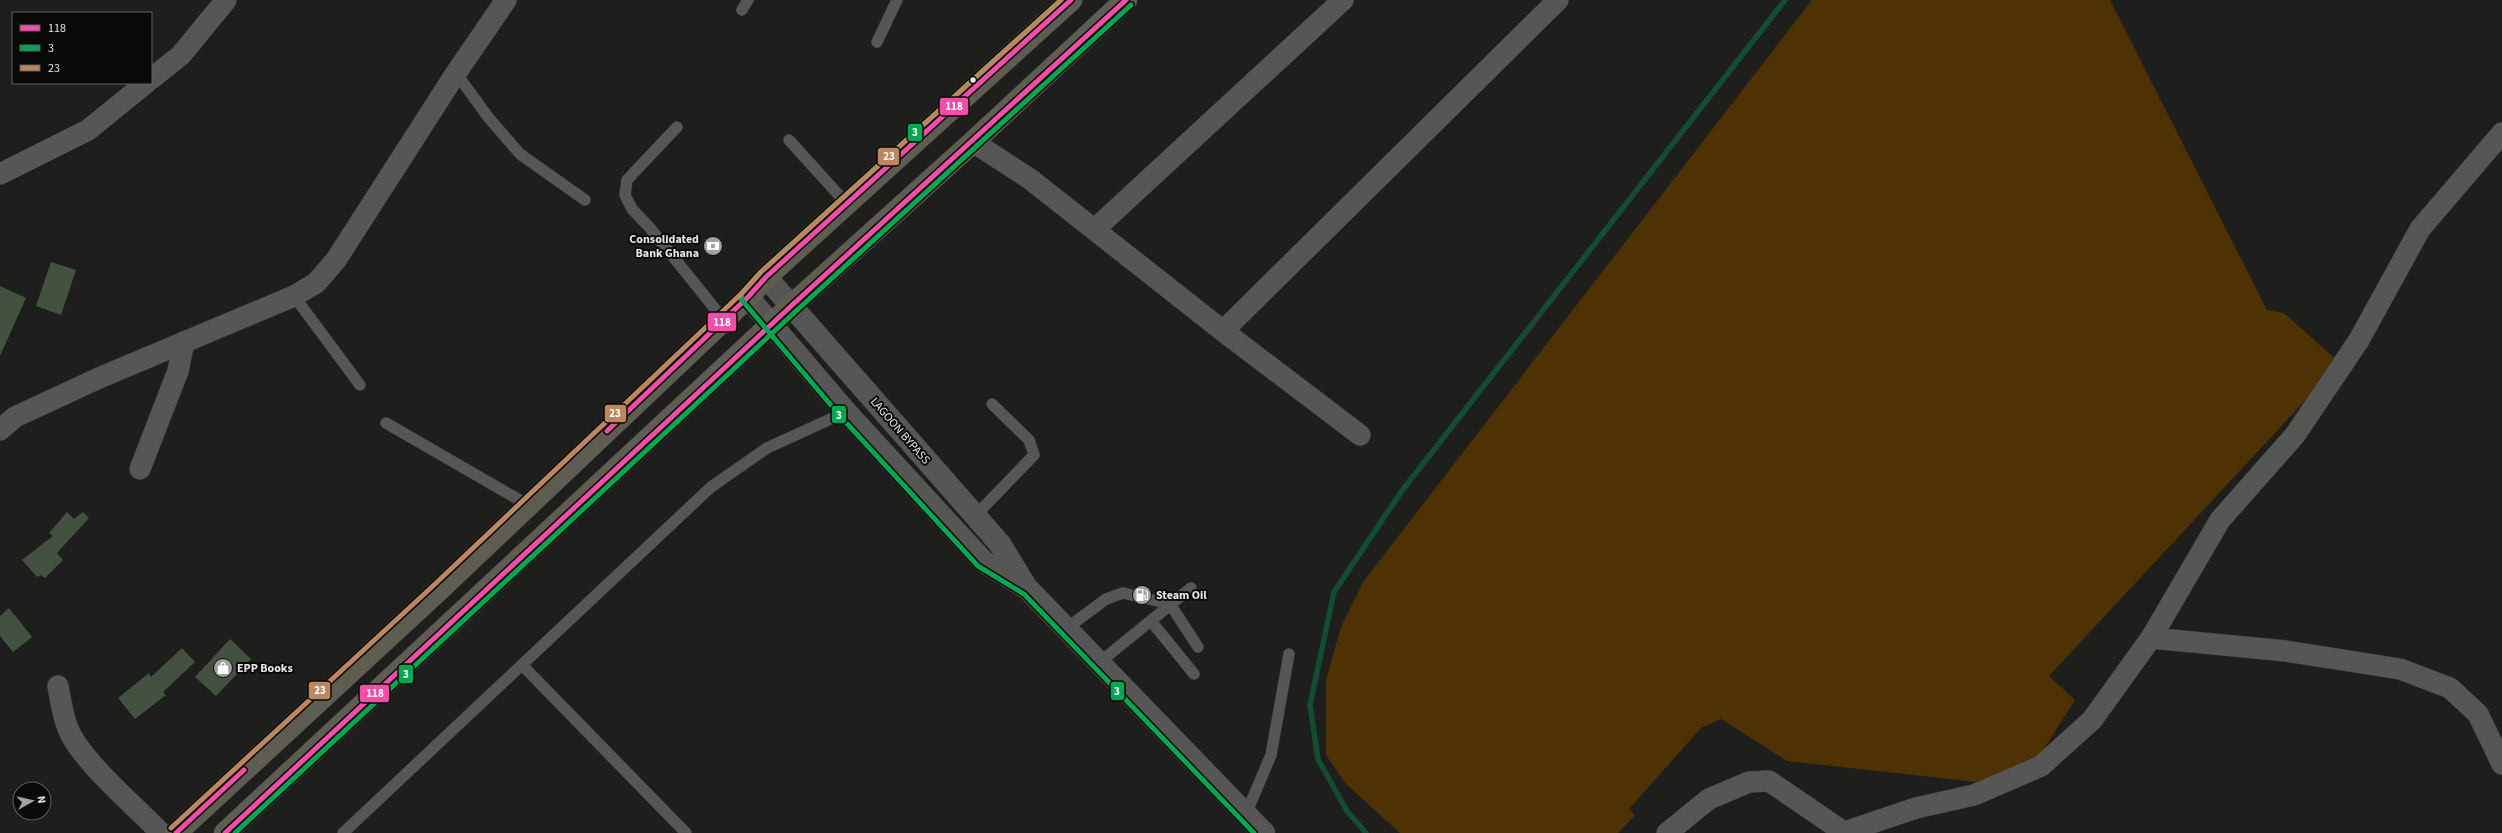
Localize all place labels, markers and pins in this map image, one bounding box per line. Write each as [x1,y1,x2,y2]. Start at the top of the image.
unlabelled marker [968,75,978,85]
place label: Consolidated Bank Ghana [629,231,699,262]
bank icon: Consolidated Bank Ghana [702,235,724,257]
fuel station icon: Steam Oil [1131,584,1153,606]
place label: Steam Oil [1156,587,1207,604]
shop icon: EPP Books [212,657,234,679]
place label: EPP Books [237,660,293,677]

